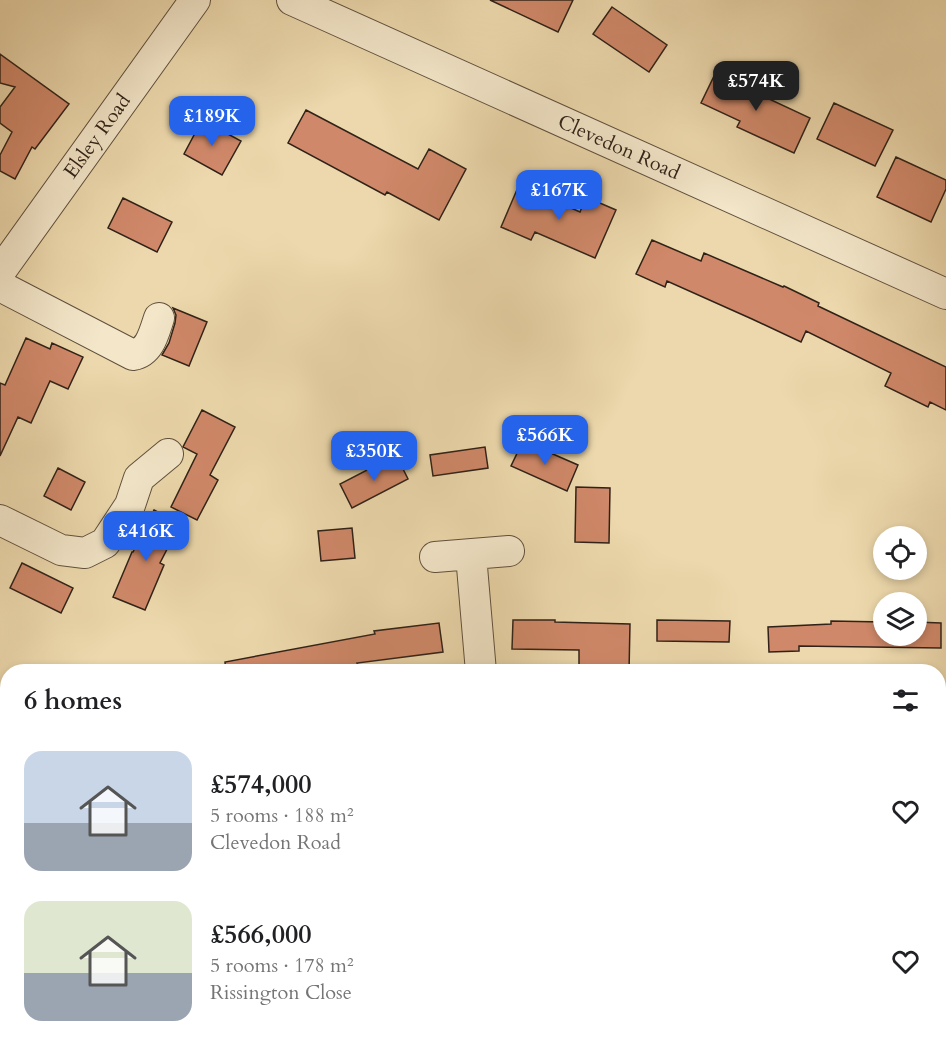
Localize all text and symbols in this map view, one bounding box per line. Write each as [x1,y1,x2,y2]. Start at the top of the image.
pin: £574K [714,61,798,112]
text: £574K [727,67,785,94]
street label: Elsley Road [57,88,137,184]
pin: £189K [170,96,254,147]
text: £189K [183,102,241,129]
street label: Clevedon Road [554,108,685,186]
pin: £167K [517,170,601,221]
text: £167K [530,176,588,203]
pin: £566K [503,415,587,466]
text: £566K [516,421,574,448]
pin: £350K [332,431,416,482]
text: £350K [345,437,403,464]
pin: £416K [104,511,188,562]
text: £416K [117,517,175,544]
map controls [873,526,927,646]
button: locate [873,526,927,580]
button: layers [873,592,927,646]
text: 6 homes [24,683,122,718]
icon: filters [889,684,922,717]
text: £574,000 [210,767,312,802]
icon: home [72,775,144,847]
icon: heart [889,795,922,828]
text: 5 rooms · 188 m² [210,802,354,829]
text: Clevedon Road [210,829,341,856]
text: £566,000 [210,917,312,952]
icon: home [72,925,144,997]
icon: heart [889,945,922,978]
text: 5 rooms · 178 m² [210,952,354,979]
text: Rissington Close [210,979,352,1006]

